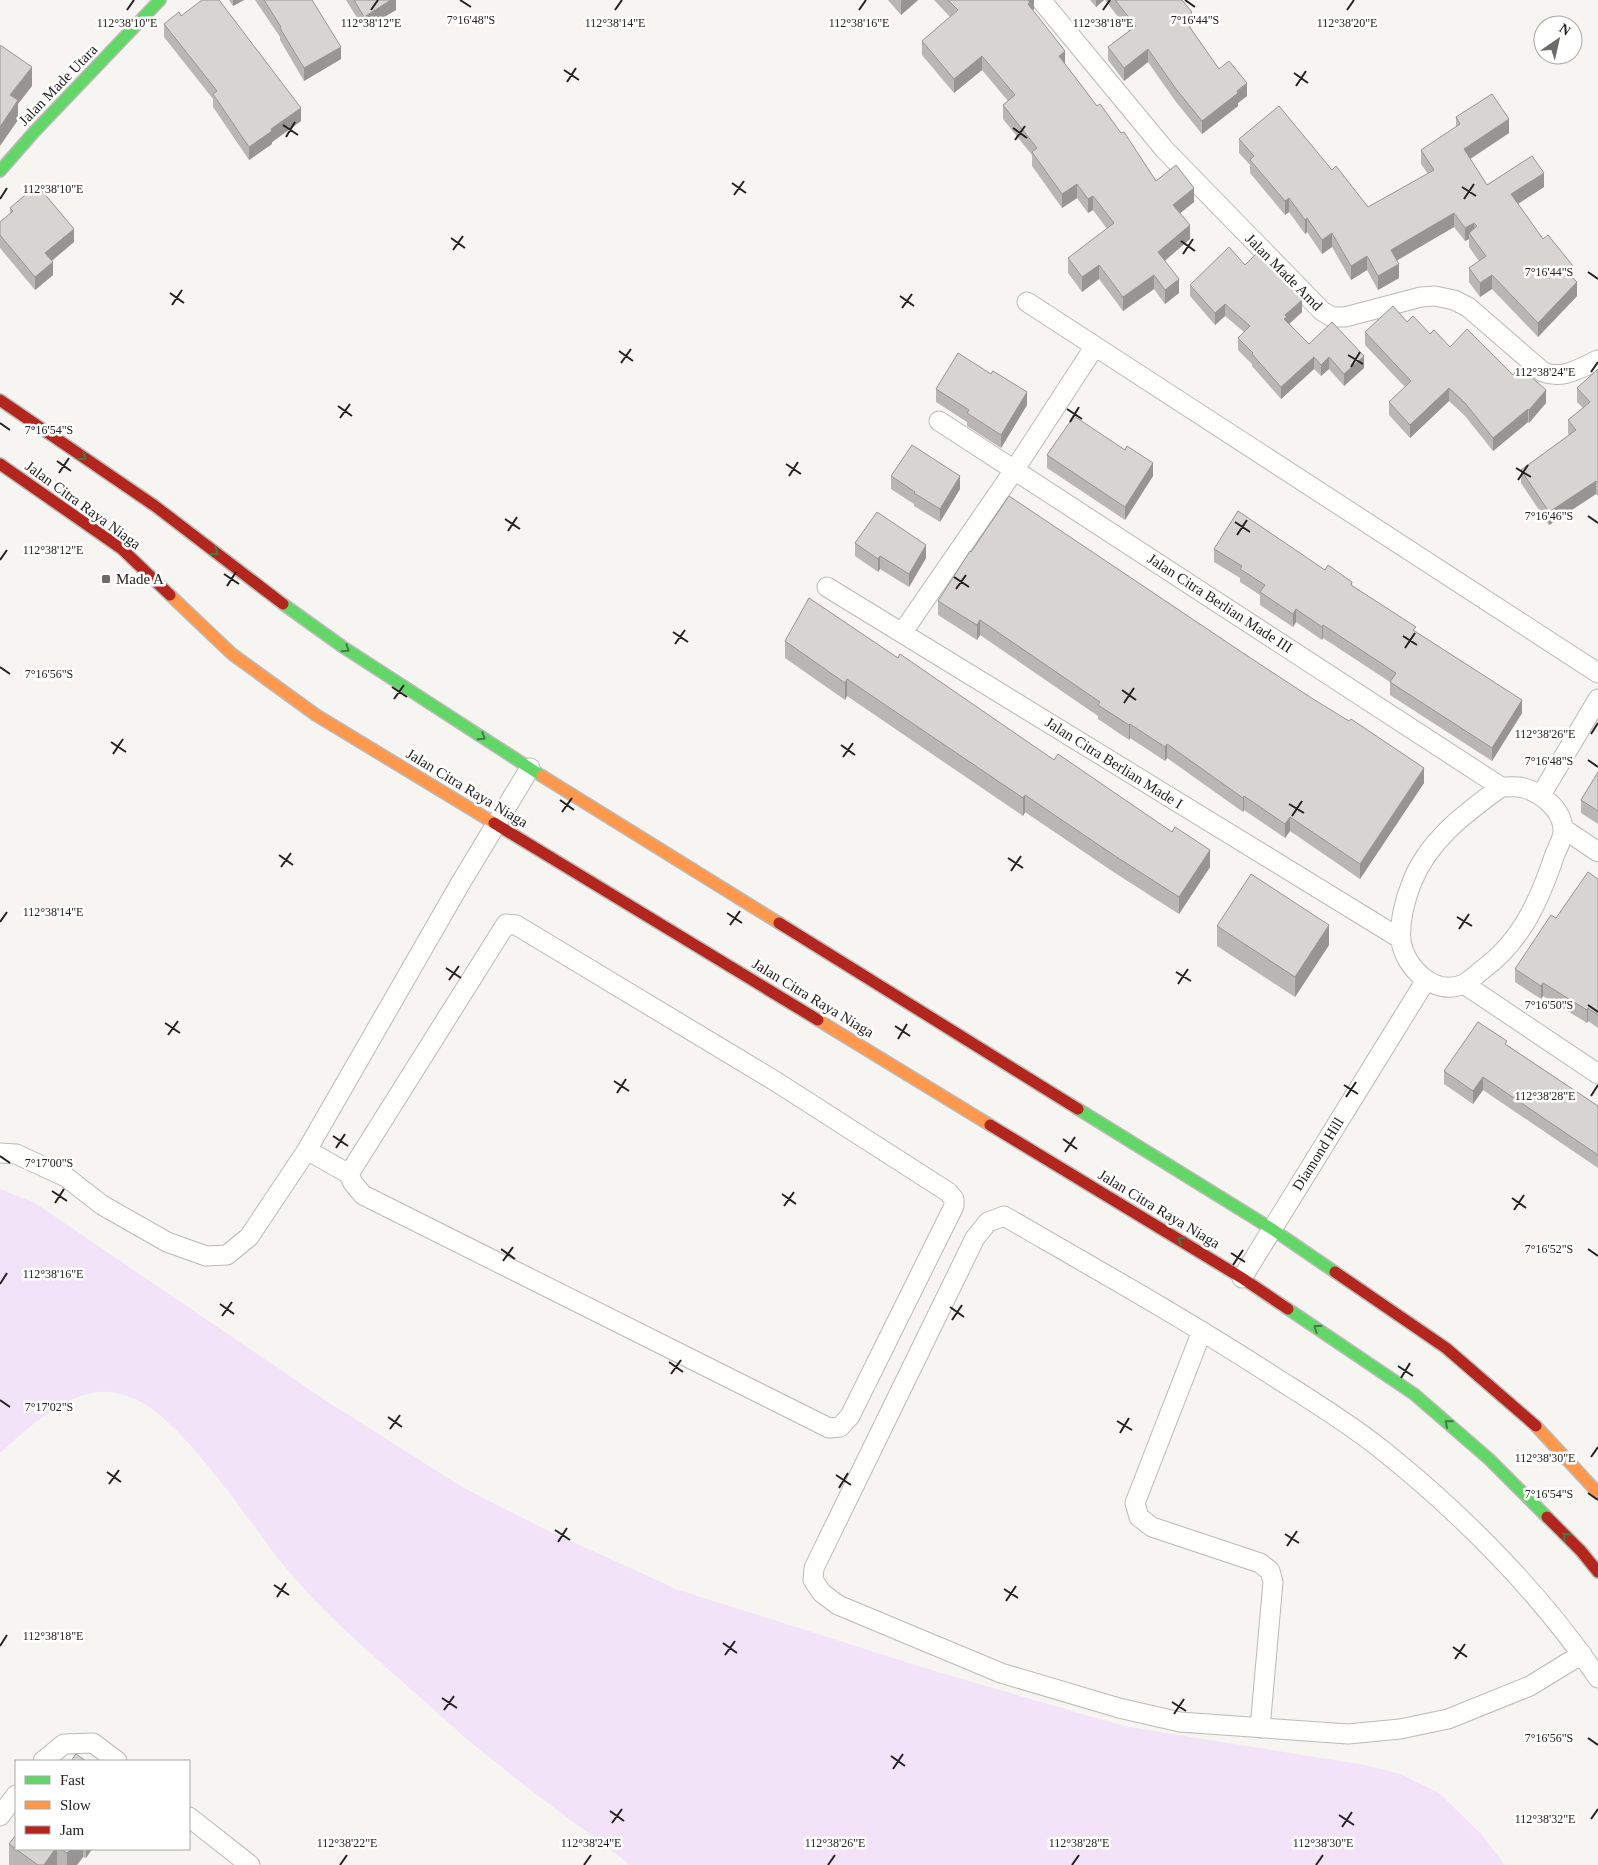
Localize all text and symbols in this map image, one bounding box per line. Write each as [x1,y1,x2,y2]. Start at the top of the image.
text: 7°16'48"S [447,13,495,27]
text: 7°16'44"S [1171,13,1219,27]
north arrow [1533,15,1583,65]
text: 112°38'10"E [97,16,157,30]
text: 112°38'12"E [341,16,401,30]
text: 112°38'14"E [585,16,645,30]
text: 112°38'16"E [829,16,889,30]
text: 112°38'18"E [1073,16,1133,30]
text: 112°38'20"E [1317,16,1377,30]
text: N [1557,21,1573,39]
street label: Jalan Made Utara [15,41,101,129]
text: 112°38'10"E [23,182,83,196]
street label: Jalan Made Amd [1242,230,1326,314]
text: 7°16'44"S [1525,265,1573,279]
text: 112°38'24"E [1515,365,1575,379]
text: 7°16'54"S [25,423,73,437]
one-way arrow [78,451,87,460]
street label: Jalan Citra Raya Niaga [22,458,144,552]
text: 7°16'46"S [1525,509,1573,523]
text: 112°38'12"E [23,543,83,557]
one-way arrow [209,547,218,555]
street label: Jalan Citra Berlian Made III [1145,550,1295,656]
place label: Made A [116,571,164,587]
marker: Made A [100,573,112,585]
one-way arrow [340,643,349,652]
text: 7°16'56"S [25,667,73,681]
street label: Jalan Citra Berlian Made I [1042,714,1186,812]
text: 112°38'26"E [1515,727,1575,741]
one-way arrow [477,730,486,740]
street label: Jalan Citra Raya Niaga [403,745,531,831]
text: 7°16'48"S [1525,754,1573,768]
text: 112°38'14"E [23,905,83,919]
street label: Jalan Citra Raya Niaga [749,955,877,1041]
text: 7°16'50"S [1525,998,1573,1012]
text: 112°38'28"E [1515,1089,1575,1103]
street label: Diamond Hill [1289,1115,1347,1193]
text: 7°17'00"S [25,1156,73,1170]
street label: Jalan Citra Raya Niaga [1095,1166,1223,1252]
one-way arrow [1177,1237,1186,1247]
text: 7°16'52"S [1525,1242,1573,1256]
text: 112°38'16"E [23,1267,83,1281]
one-way arrow [1313,1325,1323,1334]
text: 7°17'02"S [25,1400,73,1414]
one-way arrow [1445,1420,1454,1429]
text: 112°38'30"E [1515,1451,1575,1465]
text: 7°16'54"S [1525,1487,1573,1501]
one-way arrow [1563,1532,1572,1541]
text: 112°38'18"E [23,1629,83,1643]
text: 7°16'56"S [1525,1731,1573,1745]
legend [15,1760,190,1850]
text: Fast [60,1772,86,1788]
text: Slow [60,1797,91,1813]
text: 112°38'32"E [1515,1812,1575,1826]
text: Jam [60,1822,84,1838]
text: 112°38'22"E [317,1836,377,1850]
text: 112°38'24"E [561,1836,621,1850]
text: 112°38'26"E [805,1836,865,1850]
text: 112°38'28"E [1049,1836,1109,1850]
text: 112°38'30"E [1293,1836,1353,1850]

